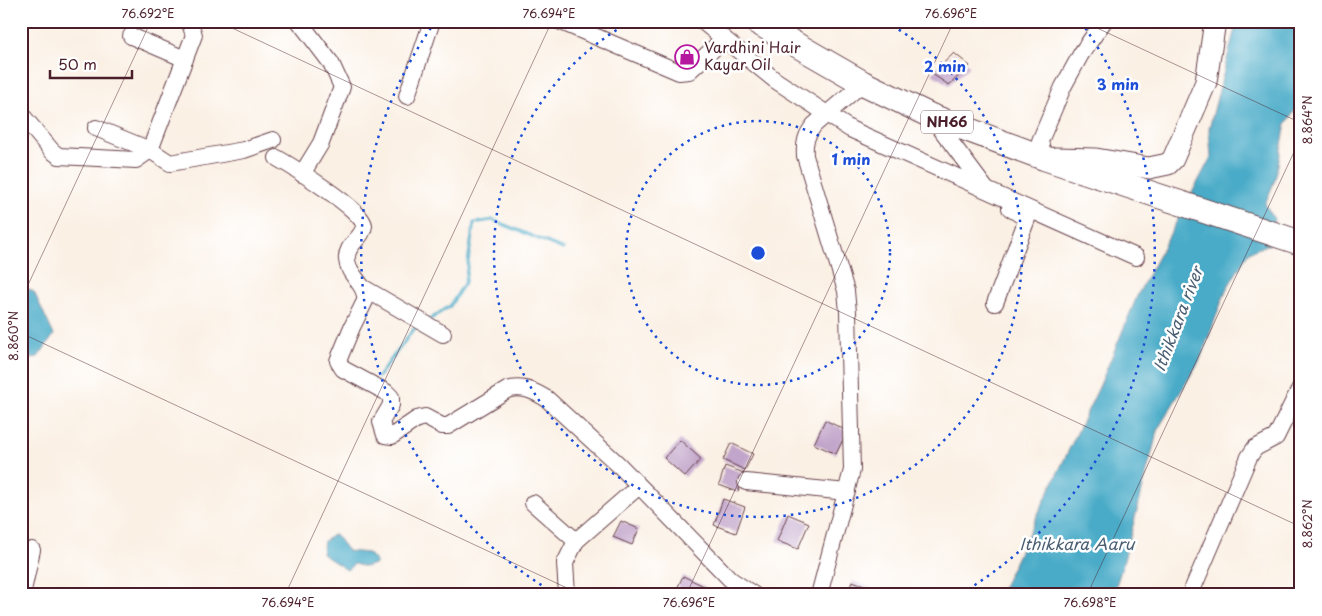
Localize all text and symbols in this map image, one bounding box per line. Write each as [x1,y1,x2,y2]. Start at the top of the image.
text: 76.692°E [121,4,175,22]
text: 76.694°E [522,4,576,22]
text: 76.696°E [925,4,977,22]
place label: Vardhini Hair Kayar Oil [704,35,801,75]
shop icon: Vardhini Hair Kayar Oil [674,44,700,70]
scale bar [50,48,132,80]
text: 50 m [58,52,97,75]
text: 2 min [924,54,966,77]
text: 3 min [1097,72,1139,95]
text: 8.864°N [1298,95,1316,145]
road number: NH66 [921,110,973,134]
text: 1 min [832,147,870,170]
centre of rings [749,244,767,262]
water label: Ithikkara river [1146,261,1209,374]
text: 8.860°N [4,311,22,361]
text: 8.862°N [1298,499,1316,549]
water label: Ithikkara Aaru [1020,531,1136,555]
text: 76.694°E [261,593,315,611]
text: 76.696°E [663,593,715,611]
text: 76.698°E [1063,593,1117,611]

